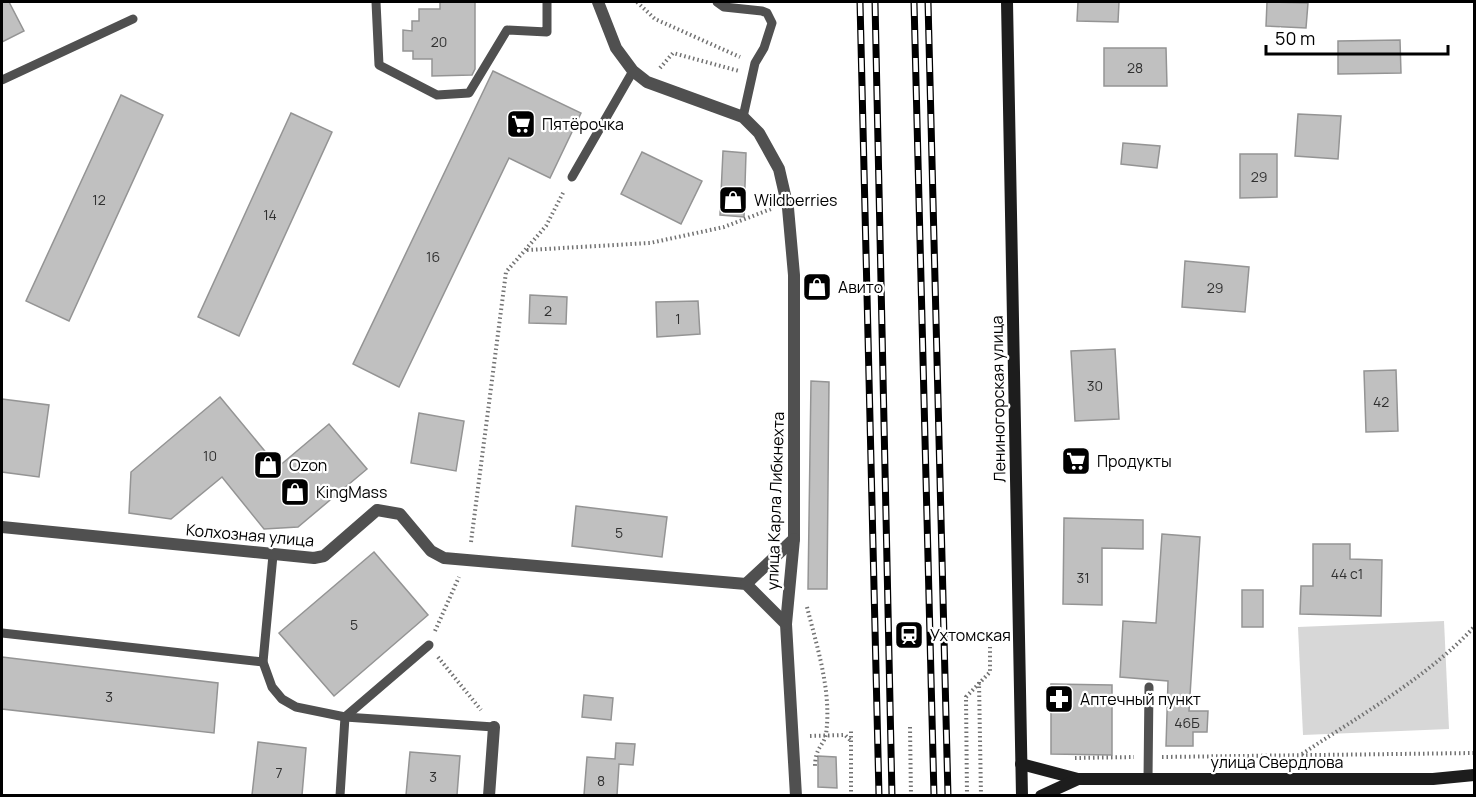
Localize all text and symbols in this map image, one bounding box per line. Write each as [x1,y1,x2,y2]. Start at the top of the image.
scale bar [1266,18,1448,56]
text: 50 m [1275,26,1315,50]
house number: 20 [431,32,447,51]
house number: 28 [1127,58,1143,77]
supermarket icon: Пятёрочка [505,108,537,140]
place label: Пятёрочка [542,113,624,135]
house number: 29 [1251,167,1267,186]
shop icon: Wildberries [717,184,749,216]
place label: Wildberries [754,189,837,211]
house number: 12 [92,190,106,209]
house number: 14 [263,205,277,224]
house number: 16 [426,247,440,266]
shop icon: Авито [801,271,833,303]
place label: Авито [838,276,883,298]
house number: 29 [1207,278,1223,297]
house number: 2 [544,301,552,320]
house number: 1 [675,309,681,328]
street label: Лениногорская улица [986,315,1010,483]
house number: 30 [1087,376,1103,395]
house number: 42 [1373,392,1389,411]
street label: улица Карла Либкнехта [761,411,789,591]
supermarket icon: Продукты [1060,445,1092,477]
house number: 10 [203,446,217,465]
shop icon: Ozon [252,449,284,481]
place label: Продукты [1097,450,1172,472]
place label: Ozon [289,454,327,476]
shop icon: KingMass [279,476,311,508]
place label: KingMass [316,481,387,503]
street label: Колхозная улица [185,518,315,552]
house number: 5 [615,523,623,542]
house number: 44 с1 [1331,564,1363,583]
house number: 31 [1076,568,1090,587]
house number: 5 [350,615,358,634]
station icon: Ухтомская [893,619,925,651]
place label: Ухтомская [930,624,1011,646]
pharmacy icon: Аптечный пункт [1043,683,1075,715]
house number: 3 [105,687,113,706]
place label: Аптечный пункт [1080,688,1201,710]
house number: 46Б [1174,713,1200,732]
street label: улица Свердлова [1211,751,1343,773]
house number: 7 [275,763,283,782]
house number: 3 [429,767,437,786]
house number: 8 [597,771,605,790]

